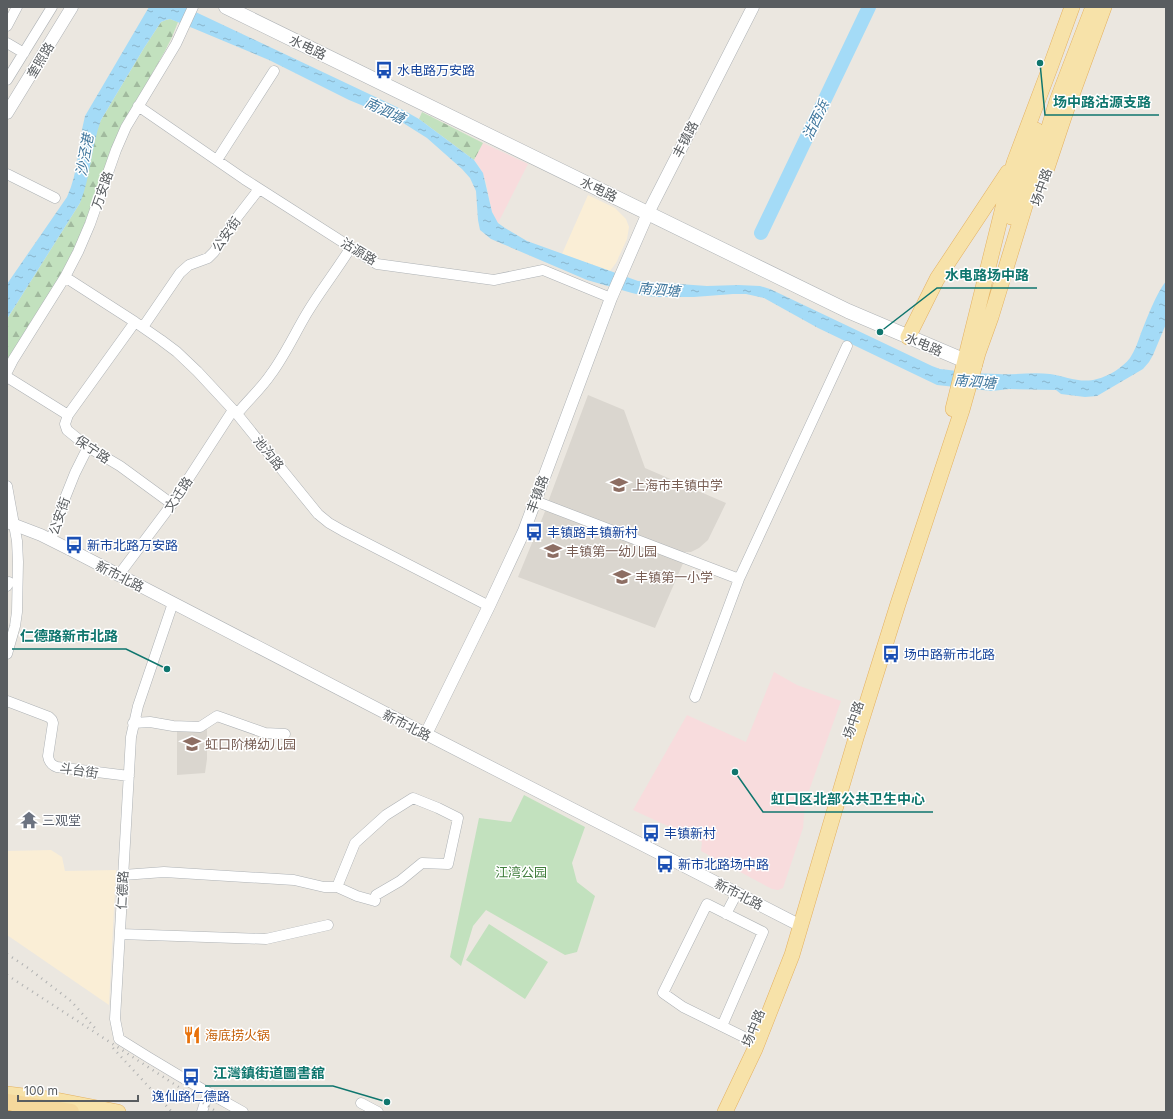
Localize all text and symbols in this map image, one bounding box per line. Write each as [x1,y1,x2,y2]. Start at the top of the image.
street label: 水电路 [287,31,329,63]
street label: 奎照路 [23,39,57,81]
bus stop icon: 水电路万安路 [374,60,394,80]
place label: 水电路万安路 [397,62,475,78]
callout: 场中路沽源支路 [1045,89,1159,115]
water label: 南泗塘 [362,93,409,127]
text: 场中路沽源支路 [1053,93,1151,110]
water label: 沽西浜 [798,97,832,143]
street label: 丰镇路 [669,118,701,160]
water label: 沙泾港 [72,131,96,177]
street label: 场中路 [1027,166,1055,208]
street label: 万安路 [88,169,116,211]
street label: 水电路 [578,173,620,205]
street label: 公安街 [208,213,244,255]
street label: 沽源路 [338,234,380,268]
callout: 水电路场中路 [937,262,1037,288]
text: 水电路场中路 [945,266,1029,283]
water label: 南泗塘 [637,279,683,299]
street label: 水电路 [903,329,945,359]
water label: 南泗塘 [953,371,999,391]
street label: 保宁路 [72,431,114,467]
street label: 池沟路 [251,433,287,473]
street label: 文迁路 [160,473,196,515]
street label: 丰镇路 [523,473,551,515]
school or university icon: 上海市丰镇中学 [609,475,629,495]
place label: 上海市丰镇中学 [632,477,723,493]
street label: 公安街 [45,495,73,537]
bus stop icon: 丰镇路丰镇新村 [524,522,544,542]
place label: 丰镇路丰镇新村 [547,524,638,540]
bus stop icon: 新市北路万安路 [64,535,84,555]
place label: 新市北路万安路 [87,537,178,553]
school or university icon: 丰镇第一幼儿园 [543,541,563,561]
place label: 丰镇第一幼儿园 [566,543,657,559]
street label: 新市北路 [93,557,147,595]
school or university icon: 丰镇第一小学 [612,567,632,587]
place label: 丰镇第一小学 [635,569,713,585]
callout: 仁德路新市北路 [12,623,126,649]
text: 仁德路新市北路 [20,627,118,644]
bus stop icon: 场中路新市北路 [881,644,901,664]
place label: 场中路新市北路 [904,646,995,662]
street label: 场中路 [839,699,867,741]
street label: 新市北路 [380,706,434,744]
school or university icon: 虹口阶梯幼儿园 [182,734,202,754]
place label: 虹口阶梯幼儿园 [205,736,296,752]
street label: 斗台街 [58,759,100,781]
callout: 虹口区北部公共卫生中心 [763,786,933,812]
text: 虹口区北部公共卫生中心 [771,790,925,807]
temple icon: 三观堂 [19,810,39,830]
place label: 三观堂 [42,812,81,828]
bus stop icon: 丰镇新村 [641,823,661,843]
place label: 丰镇新村 [664,825,716,841]
bus stop icon: 新市北路场中路 [655,854,675,874]
place label: 新市北路场中路 [678,856,769,872]
park label: 江湾公园 [495,864,547,880]
street label: 仁德路 [113,870,131,910]
street label: 新市北路 [712,875,766,913]
street label: 场中路 [738,1007,768,1049]
restaurant icon: 海底捞火锅 [182,1025,202,1045]
place label: 海底捞火锅 [205,1027,270,1043]
callout: 江灣鎮街道圖書舘 [205,1060,333,1086]
text: 江灣鎮街道圖書舘 [213,1064,325,1081]
bus stop icon: 逸仙路仁德路 [181,1067,201,1087]
scale bar [18,1077,138,1103]
text: 100 m [24,1083,58,1098]
place label: 逸仙路仁德路 [152,1088,230,1104]

